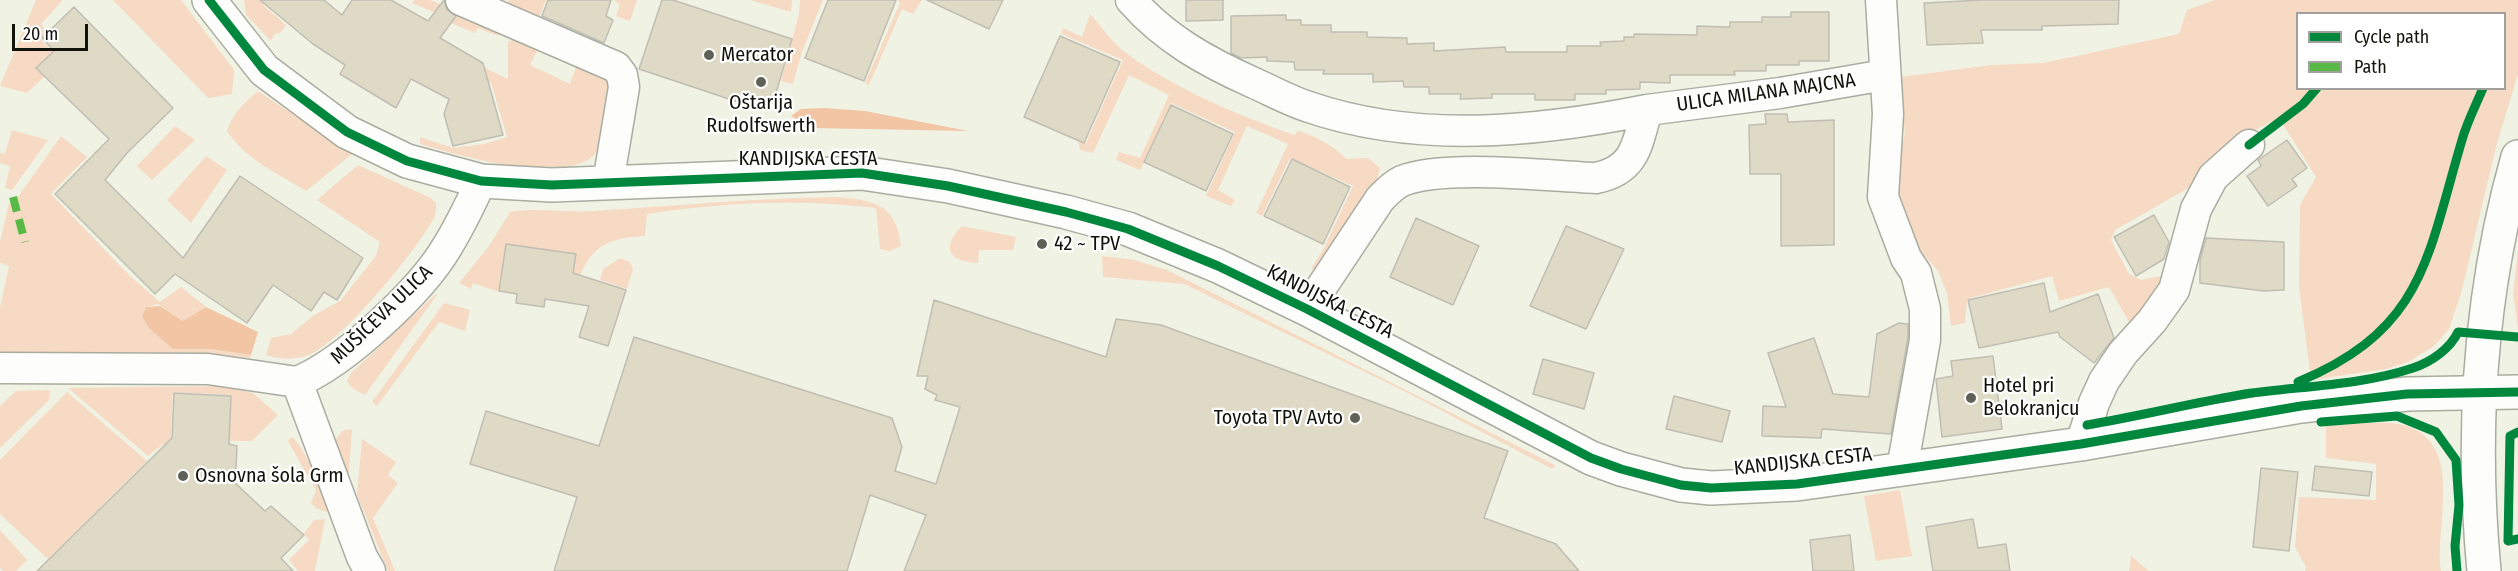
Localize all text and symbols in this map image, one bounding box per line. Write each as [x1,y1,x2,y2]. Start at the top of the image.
scale bar [15,12,92,50]
legend [2296,12,2506,90]
text: 20 m [23,23,58,45]
text: Cycle path [2354,26,2429,48]
place label: Mercator [721,43,793,67]
marker: Mercator [702,48,716,62]
text: Path [2354,56,2387,78]
street label: ULICA MILANA MAJCNA [1675,69,1857,117]
marker: Oštarija Rudolfswerth [754,75,768,89]
place label: Oštarija Rudolfswerth [706,91,816,138]
street label: KANDIJSKA CESTA [739,147,877,171]
place label: 42 ~ TPV [1054,232,1120,256]
marker: 42 ~ TPV [1035,237,1049,251]
street label: MUŠIČEVA ULICA [326,260,438,370]
street label: KANDIJSKA CESTA [1263,260,1397,344]
place label: Hotel pri Belokranjcu [1983,374,2079,421]
marker: Hotel pri Belokranjcu [1964,391,1978,405]
place label: Toyota TPV Avto [1214,406,1343,430]
marker: Toyota TPV Avto [1348,411,1362,425]
street label: KANDIJSKA CESTA [1733,443,1873,481]
place label: Osnovna šola Grm [195,464,344,488]
marker: Osnovna šola Grm [176,469,190,483]

